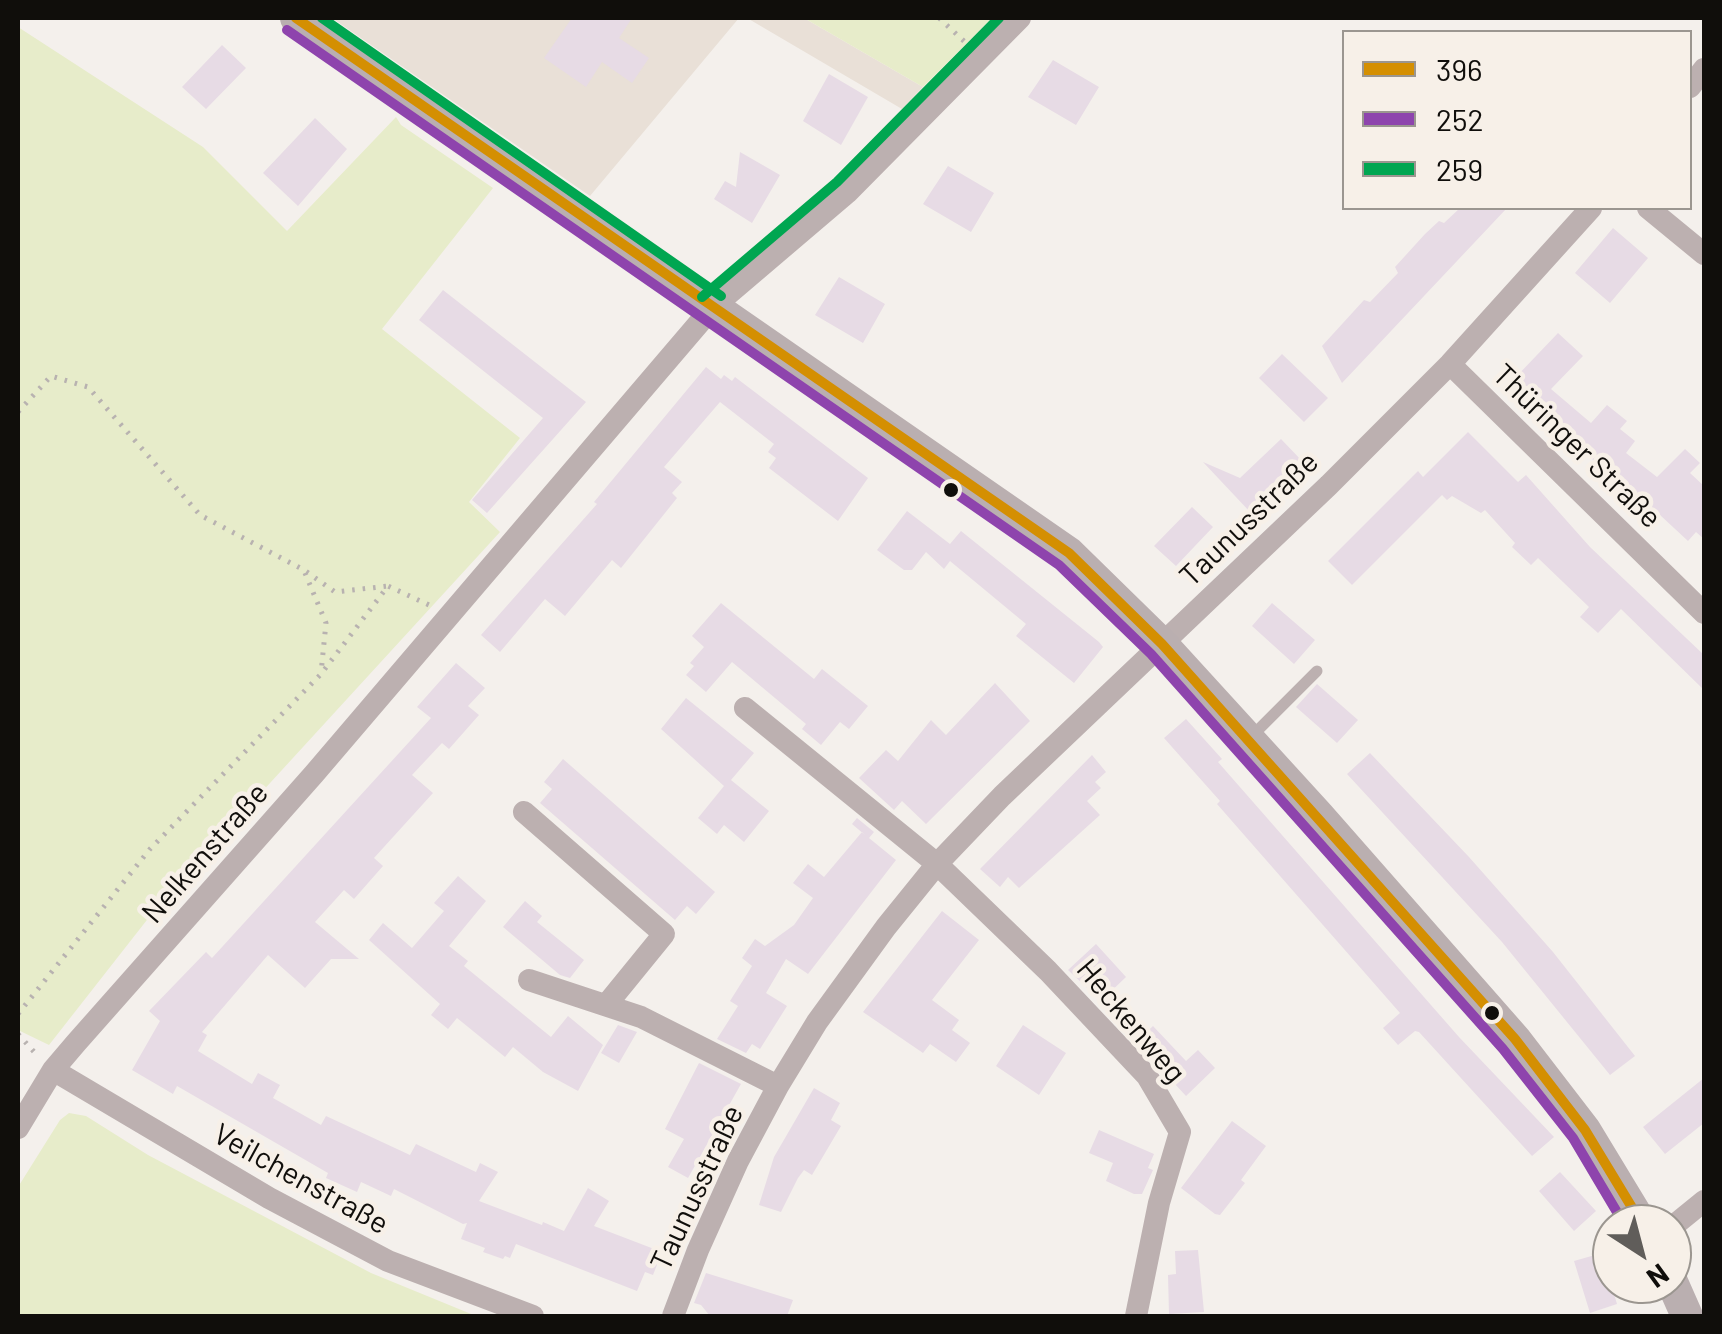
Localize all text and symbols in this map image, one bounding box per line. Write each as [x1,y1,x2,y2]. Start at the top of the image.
legend [1342,30,1692,210]
text: 396 [1436,51,1483,87]
text: 252 [1436,101,1484,137]
text: 259 [1436,151,1483,187]
street label: Thüringer Straße [1485,356,1669,536]
street label: Taunusstraße [1172,444,1326,594]
unlabelled marker [941,480,961,500]
street label: Nelkenstraße [134,776,276,930]
street label: Heckenweg [1069,952,1193,1090]
unlabelled marker [1482,1003,1502,1023]
street label: Taunusstraße [643,1100,751,1276]
street label: Veilchenstraße [207,1116,395,1242]
north arrow [1592,1204,1692,1304]
text: N [1641,1257,1676,1296]

